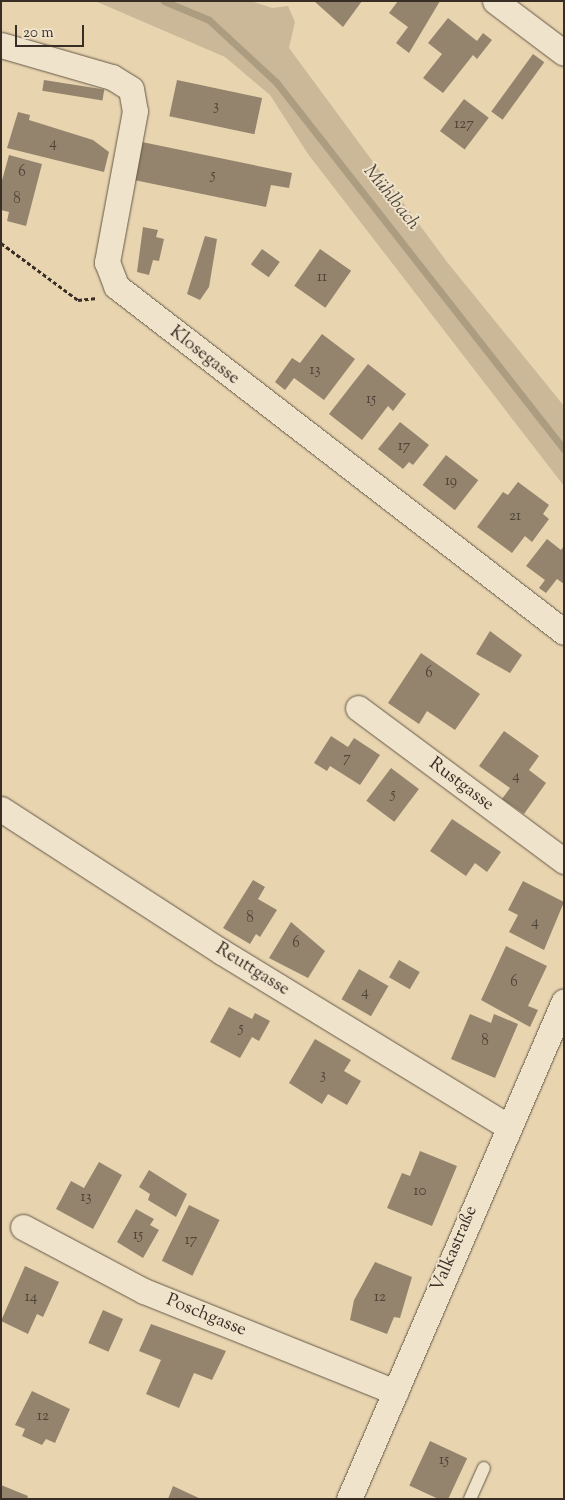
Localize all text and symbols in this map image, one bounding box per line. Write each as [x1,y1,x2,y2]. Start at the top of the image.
scale bar [18,15,86,47]
text: 20 m [23,23,54,44]
house number: 3 [213,98,219,116]
house number: 127 [454,116,474,134]
house number: 4 [49,135,57,153]
water label: Mühlbach [358,161,424,235]
house number: 6 [18,164,26,182]
house number: 5 [210,167,216,185]
house number: 8 [13,191,21,209]
house number: 11 [317,269,327,287]
street label: Klosegasse [165,322,243,390]
house number: 13 [309,362,321,380]
house number: 15 [366,391,376,409]
house number: 17 [398,438,410,456]
house number: 19 [445,473,457,491]
house number: 21 [509,508,521,526]
house number: 6 [425,665,433,683]
house number: 7 [343,750,351,768]
street label: Rustgasse [424,754,498,816]
house number: 4 [512,768,520,786]
house number: 5 [390,786,396,804]
house number: 8 [246,910,254,928]
house number: 4 [531,914,539,932]
house number: 6 [292,935,300,953]
street label: Reuttgasse [211,939,293,1001]
house number: 6 [510,974,518,992]
house number: 4 [361,984,369,1002]
house number: 5 [238,1020,244,1038]
house number: 8 [481,1033,489,1051]
house number: 3 [320,1067,326,1085]
house number: 10 [414,1183,426,1201]
house number: 13 [80,1189,92,1207]
street label: Valkastraße [427,1203,483,1295]
house number: 15 [133,1227,143,1245]
house number: 17 [185,1232,197,1250]
house number: 14 [25,1289,37,1307]
house number: 12 [374,1289,386,1307]
street label: Poschgasse [163,1290,249,1342]
house number: 12 [37,1408,49,1426]
house number: 15 [439,1452,449,1470]

